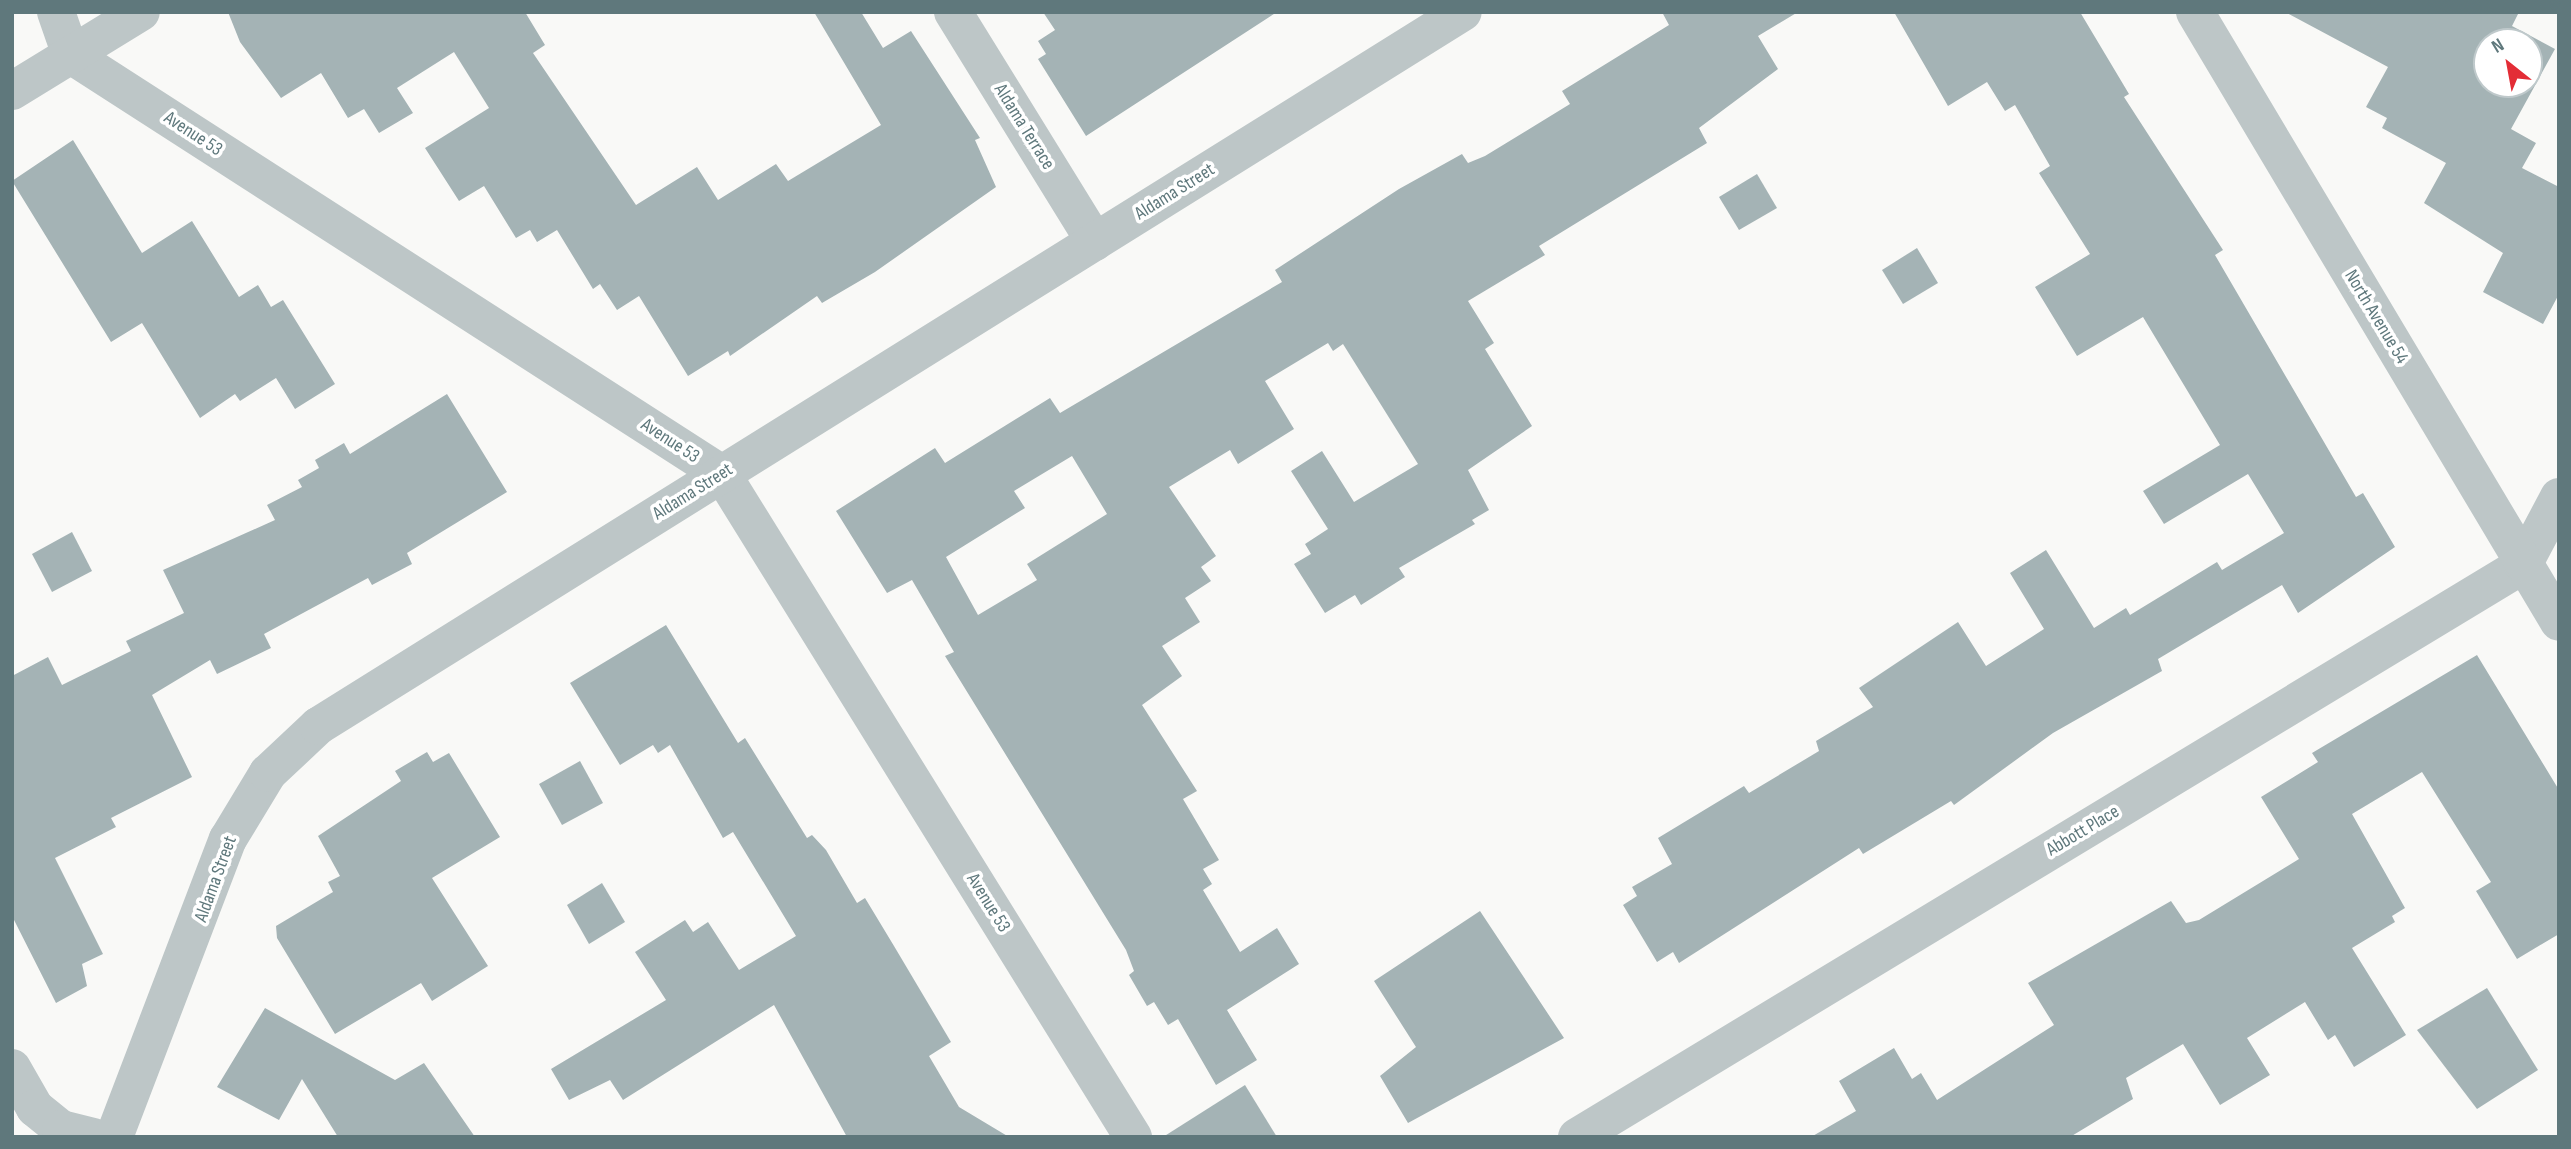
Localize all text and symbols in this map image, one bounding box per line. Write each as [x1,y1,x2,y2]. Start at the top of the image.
north arrow [2473,28,2543,98]
text: N [2488,34,2508,59]
street label: Aldama Terrace [989,80,1059,174]
street label: Avenue 53 [160,107,226,161]
street label: Aldama Street [1131,159,1219,225]
street label: North Avenue 54 [2339,266,2413,368]
street label: Avenue 53 [637,414,703,468]
street label: Aldama Street [649,459,737,525]
street label: Abbott Place [2043,800,2123,862]
street label: Aldama Street [190,833,242,925]
street label: Avenue 53 [961,869,1015,937]

